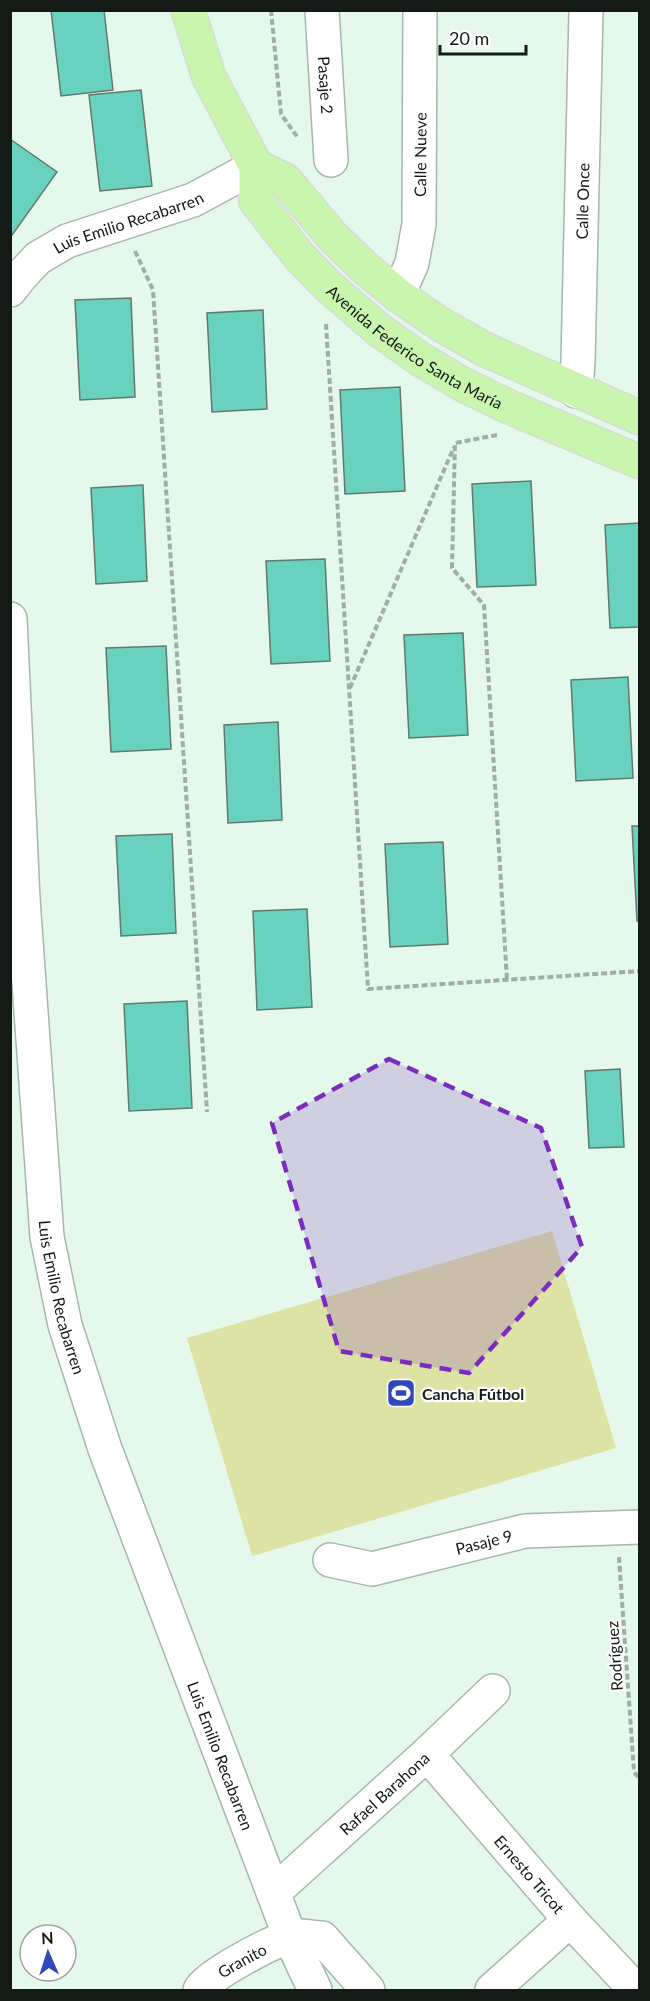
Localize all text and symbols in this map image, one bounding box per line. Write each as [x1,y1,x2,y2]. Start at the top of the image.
scale bar [440,18,526,56]
text: 20 m [449,27,489,49]
street label: Pasaje 2 [315,55,338,114]
street label: Calle Nueve [410,112,429,197]
street label: Calle Once [571,163,592,239]
street label: Luis Emilio Recabarren [49,187,206,257]
street label: Avenida Federico Santa María [324,280,506,412]
street label: Luis Emilio Recabarren [36,1219,90,1376]
sports icon: Cancha Fútbol [385,1377,417,1409]
place label: Cancha Fútbol [422,1384,524,1403]
street label: Pasaje 9 [453,1525,514,1557]
street label: Rodríguez [602,1620,626,1692]
street label: Luis Emilio Recabarren [184,1678,258,1833]
street label: Rafael Barahona [335,1748,433,1838]
street label: Ernesto Tricot [491,1831,569,1917]
north arrow [18,1923,78,1983]
text: N [41,1928,54,1947]
street label: Granito [214,1939,269,1981]

